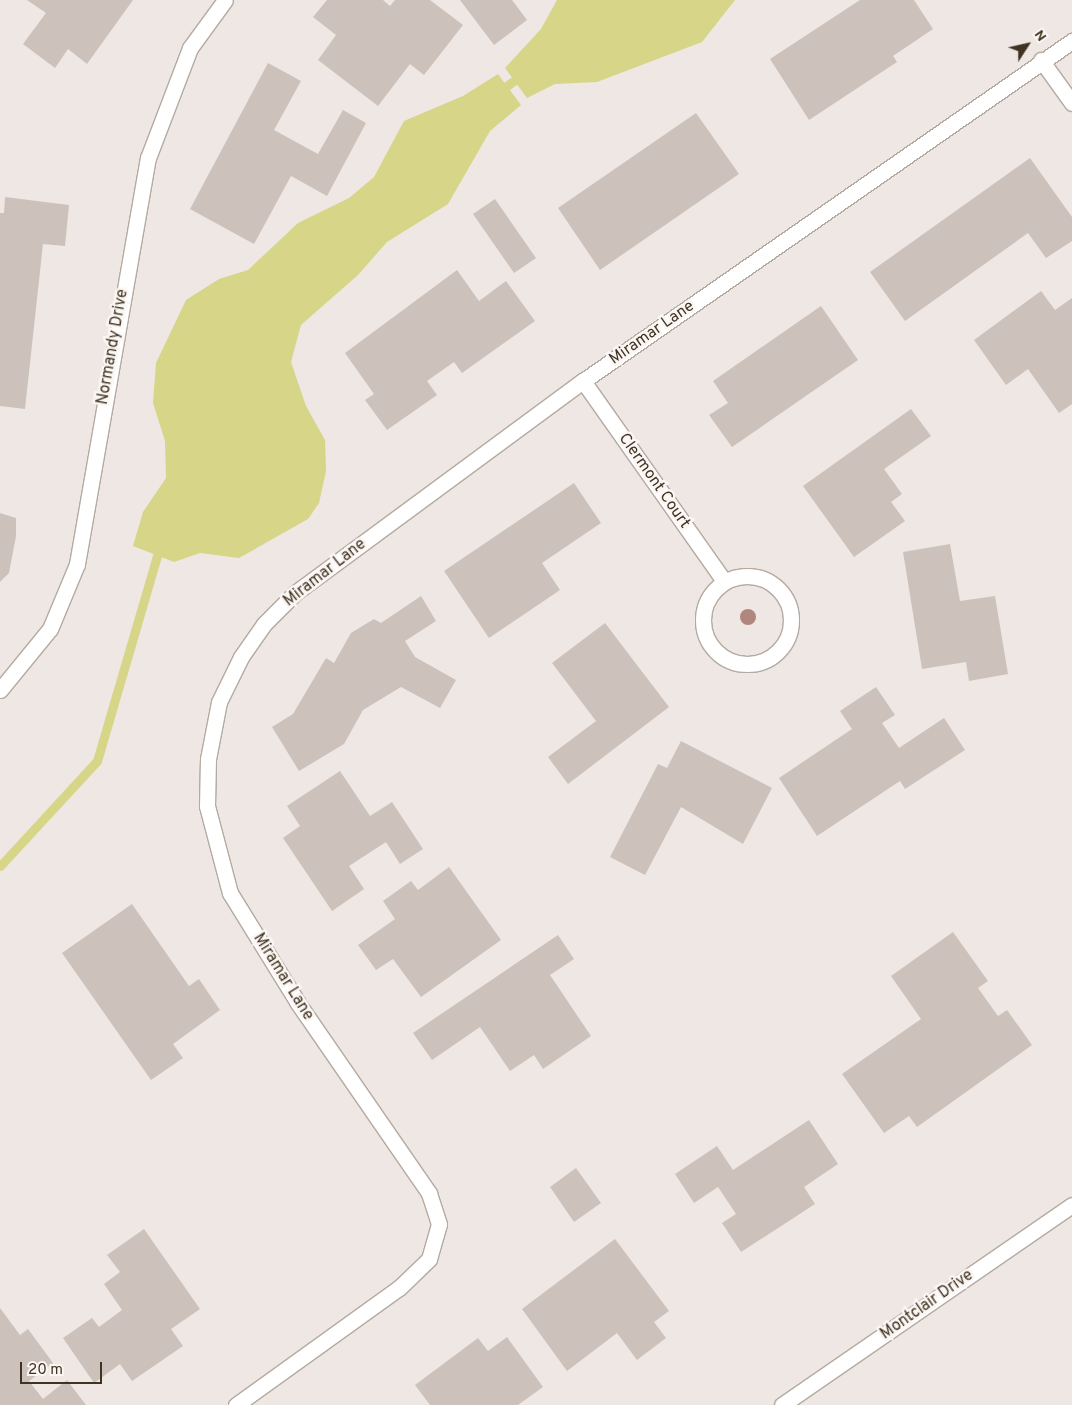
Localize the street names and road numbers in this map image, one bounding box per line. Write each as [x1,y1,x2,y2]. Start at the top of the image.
street label: Normandy Drive [93,288,133,406]
street label: Miramar Lane [606,297,698,369]
street label: Clermont Court [614,430,694,532]
street label: Miramar Lane [280,535,370,611]
street label: Miramar Lane [249,930,317,1024]
street label: Montclair Drive [877,1266,977,1344]

